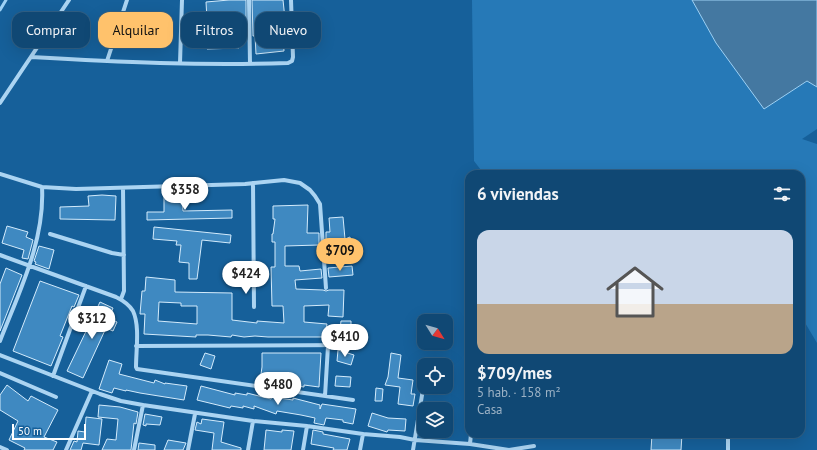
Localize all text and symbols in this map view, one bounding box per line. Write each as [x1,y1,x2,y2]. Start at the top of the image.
chip: Comprar [12,12,90,48]
chip: Alquilar [98,12,173,48]
chip: Filtros [181,12,247,48]
chip: Nuevo [255,12,321,48]
pin: $358 [161,177,209,211]
text: $358 [170,181,200,198]
text: 6 viviendas [477,183,559,205]
icon: filters [771,183,793,205]
pin: $709 [316,238,364,272]
text: $709 [325,242,355,259]
icon: home [599,256,671,328]
pin: $424 [222,261,270,295]
text: $424 [231,265,261,282]
pin: $312 [68,306,116,340]
text: $312 [77,310,107,327]
north arrow [417,314,453,350]
map controls [417,314,453,438]
pin: $410 [321,324,369,358]
text: $410 [330,328,360,345]
button: locate [417,358,453,394]
text: $709/mes [477,362,552,384]
pin: $480 [254,372,302,406]
text: $480 [263,376,293,393]
text: 5 hab. · 158 m² [477,384,561,401]
text: Casa [477,401,503,418]
button: layers [417,402,453,438]
scale bar [12,422,86,441]
text: 50 m [18,424,42,438]

